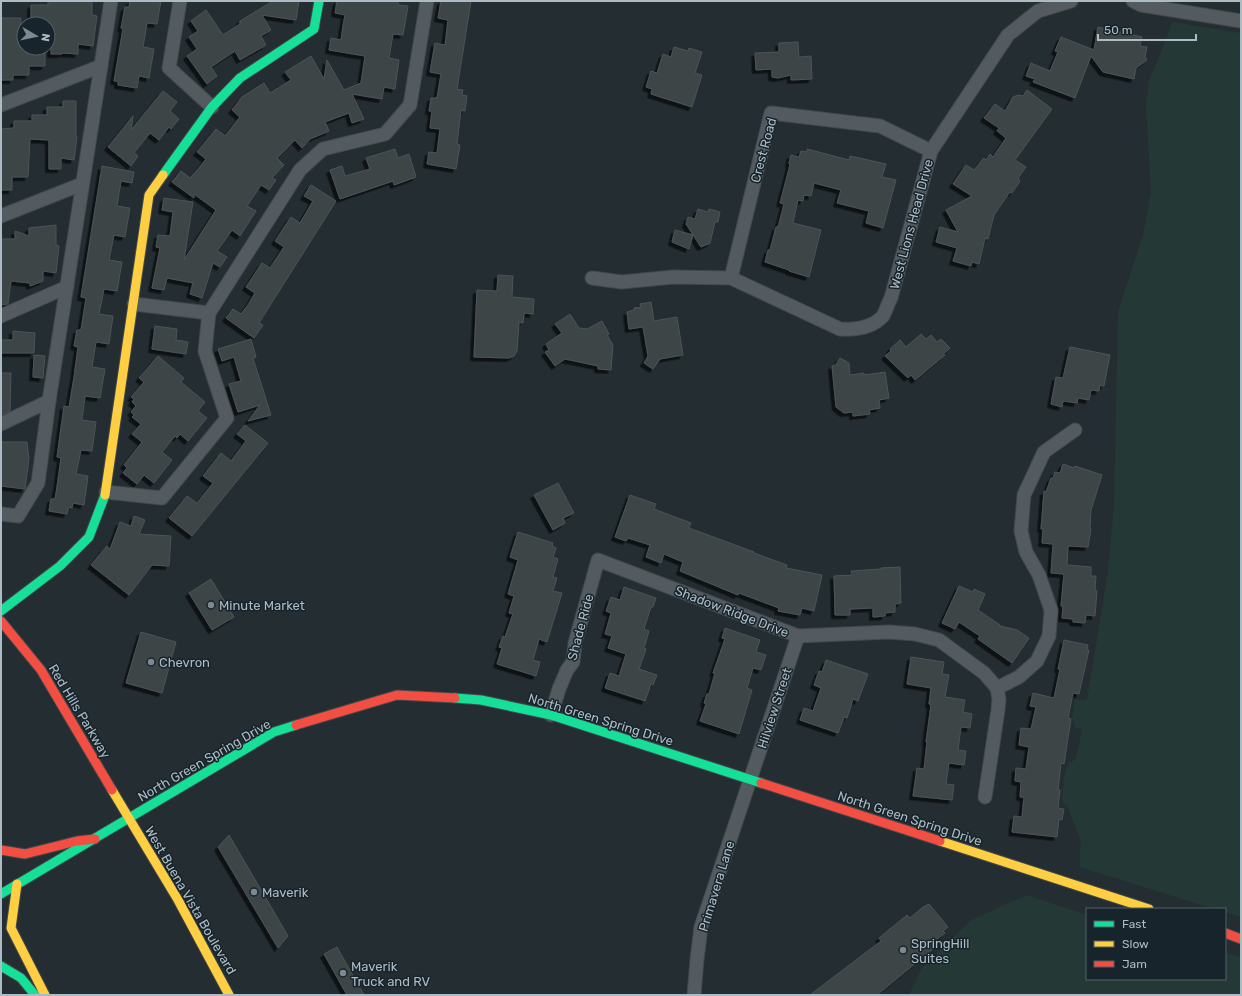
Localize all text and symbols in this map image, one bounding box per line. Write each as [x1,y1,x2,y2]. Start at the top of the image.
north arrow [16,16,56,56]
scale bar [1098,16,1196,42]
text: 50 m [1104,23,1132,37]
text: N [38,33,52,42]
street label: Crest Road [748,116,779,184]
street label: West Lions Head Drive [887,158,936,291]
street label: Shadow Ridge Drive [673,583,791,641]
street label: Shade Ride [564,592,597,662]
place label: Minute Market [219,598,305,613]
marker: Minute Market [206,600,216,610]
place label: Chevron [159,655,210,670]
marker: Chevron [146,657,156,667]
street label: Red Hills Parkway [46,662,113,761]
street label: Hilview Street [754,666,795,750]
street label: North Green Spring Drive [526,690,675,750]
street label: North Green Spring Drive [135,716,274,806]
street label: North Green Spring Drive [835,788,984,850]
street label: West Buena Vista Boulevard [142,824,239,977]
street label: Primavera Lane [696,839,737,933]
place label: Maverik [262,885,309,900]
marker: Maverik [249,887,259,897]
legend [1086,908,1226,980]
text: Fast [1122,917,1146,931]
place label: SpringHill Suites [911,936,969,966]
text: Slow [1122,937,1149,951]
marker: SpringHill Suites [898,945,908,955]
text: Jam [1122,957,1147,971]
place label: Maverik Truck and RV [351,959,430,989]
marker: Maverik Truck and RV [338,968,348,978]

